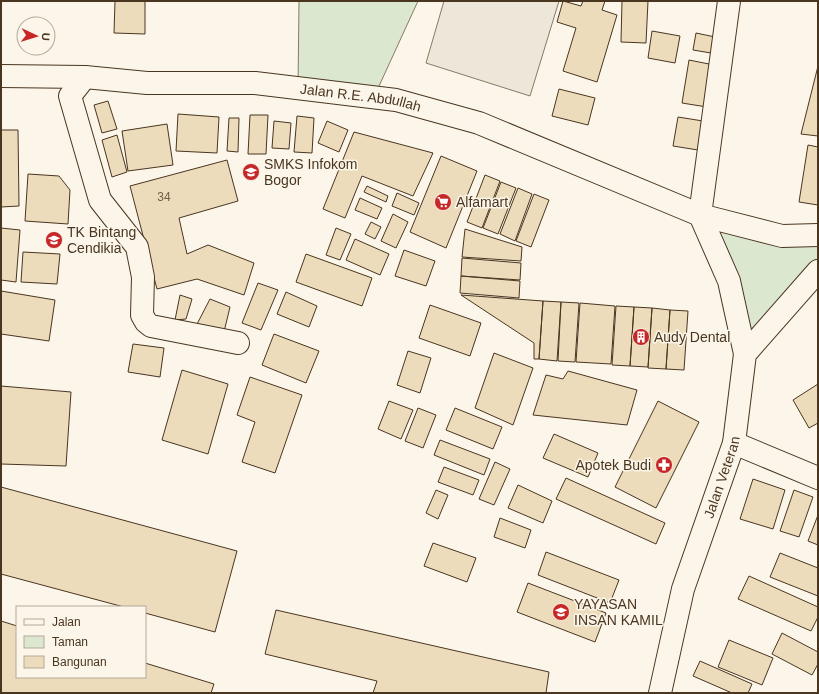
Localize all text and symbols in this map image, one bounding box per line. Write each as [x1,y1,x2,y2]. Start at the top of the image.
north arrow [16,16,56,56]
text: U [40,32,52,41]
street label: Jalan R.E. Abdullah [299,81,423,115]
place label: SMKS Infokom Bogor [264,156,357,188]
school or university icon: SMKS Infokom Bogor [241,162,261,182]
house number: 34 [157,190,171,204]
supermarket icon: Alfamart [433,192,453,212]
place label: Alfamart [456,194,508,210]
place label: TK Bintang Cendikia [67,224,136,256]
school or university icon: TK Bintang Cendikia [44,230,64,250]
building icon: Audy Dental [631,327,651,347]
place label: Audy Dental [654,329,730,345]
street label: Jalan Veteran [700,435,743,520]
pharmacy icon: Apotek Budi [654,455,674,475]
place label: Apotek Budi [576,457,651,473]
place label: YAYASAN INSAN KAMIL [574,596,663,628]
school or university icon: YAYASAN INSAN KAMIL [551,602,571,622]
legend [16,606,146,678]
text: Jalan [52,615,81,629]
text: Taman [52,635,88,649]
text: Bangunan [52,655,107,669]

